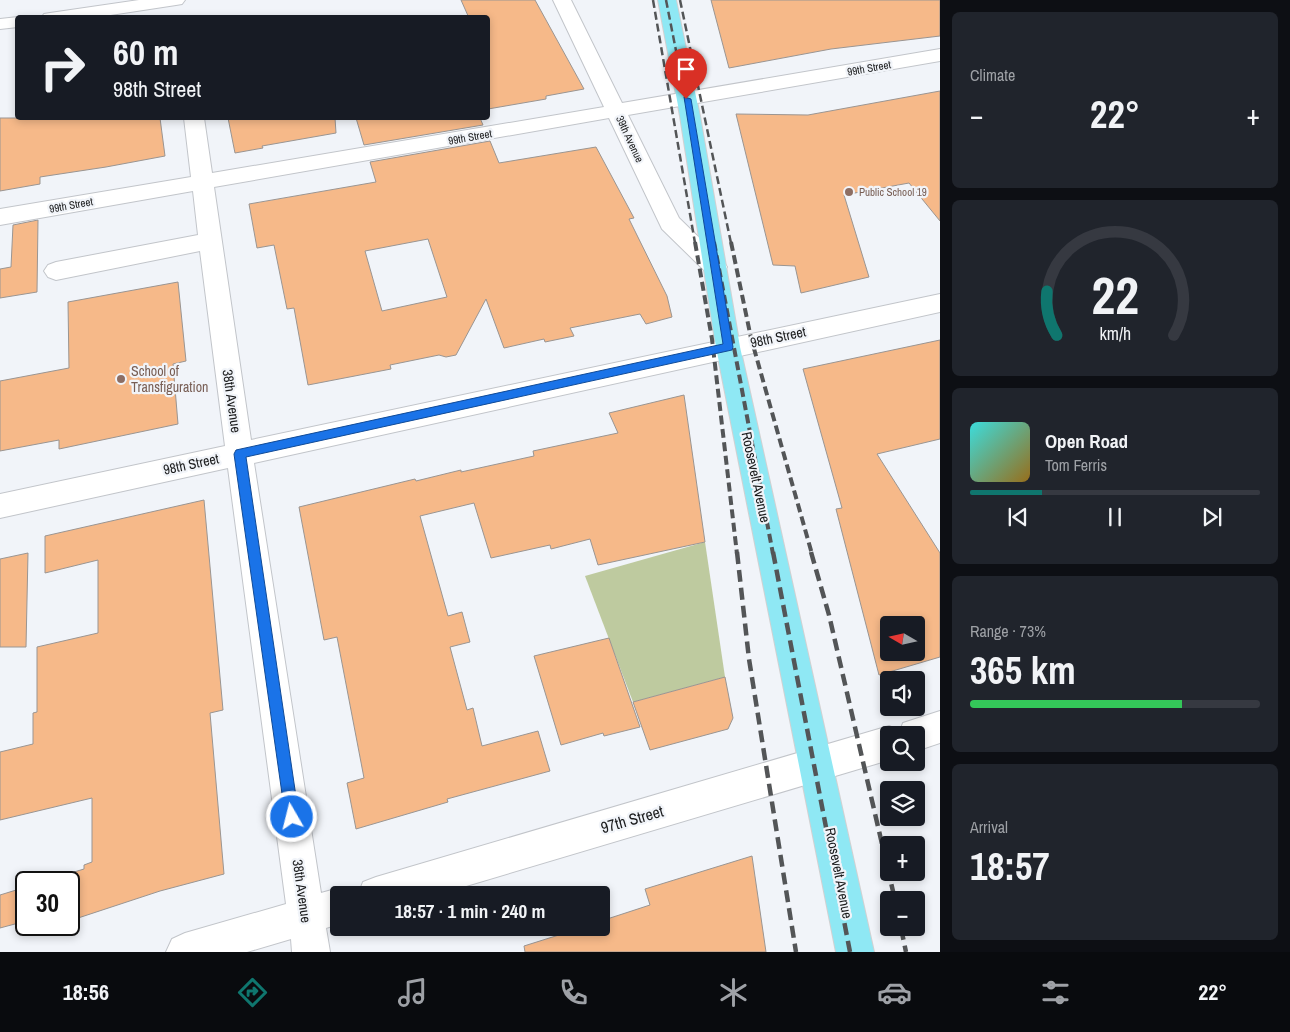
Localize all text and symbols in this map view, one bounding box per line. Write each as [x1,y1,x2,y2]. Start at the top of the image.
text: 60 m [113,29,178,76]
icon: right [30,35,95,100]
pin [665,48,707,99]
icon: arrive [672,55,700,83]
street label: 99th Street [846,57,892,79]
text: Climate [970,64,1015,86]
text: 98th Street [113,74,201,104]
text: 22° [1090,89,1140,140]
text: − [970,96,983,134]
text: + [1247,96,1260,134]
street label: 39th Avenue [613,113,647,165]
street label: 99th Street [447,126,493,148]
place label: Public School 19 [859,185,927,199]
marker: Public School 19 [843,186,855,198]
street label: 99th Street [48,194,94,216]
text: 22 [1091,260,1139,330]
street label: 98th Street [749,322,807,352]
text: km/h [1099,322,1131,346]
place label: School of Transfiguration [131,362,208,396]
street label: 38th Avenue [219,368,245,434]
marker: School of Transfiguration [115,373,127,385]
text: Open Road [1045,428,1128,454]
street label: Roosevelt Avenue [738,430,774,524]
street label: 98th Street [162,449,220,479]
text: Tom Ferris [1045,454,1107,476]
icon: previous [1004,503,1032,531]
icon: pause [1101,503,1129,531]
icon: next [1198,503,1226,531]
north arrow [880,616,925,661]
map controls [880,616,925,936]
text: Range · 73% [970,620,1046,642]
text: 365 km [970,645,1076,696]
button: sound [880,671,925,716]
button: search [880,726,925,771]
button: layers [880,781,925,826]
position arrow [265,790,317,842]
street label: 97th Street [598,799,666,838]
text: Arrival [970,816,1008,838]
street label: Roosevelt Avenue [821,826,857,920]
button: + [880,836,925,881]
text: 18:57 [970,841,1050,892]
street label: 38th Avenue [289,858,315,924]
speed limit sign: 30 [15,871,80,936]
button: − [880,891,925,936]
text: 18:57 · 1 min · 240 m [395,898,545,924]
icon: directions [235,975,270,1010]
icon: music [395,975,430,1010]
icon: phone [556,975,591,1010]
icon: climate [716,975,751,1010]
icon: car [877,975,912,1010]
icon: filters [1038,975,1073,1010]
text: 18:56 [63,977,109,1007]
text: 22° [1198,977,1227,1007]

